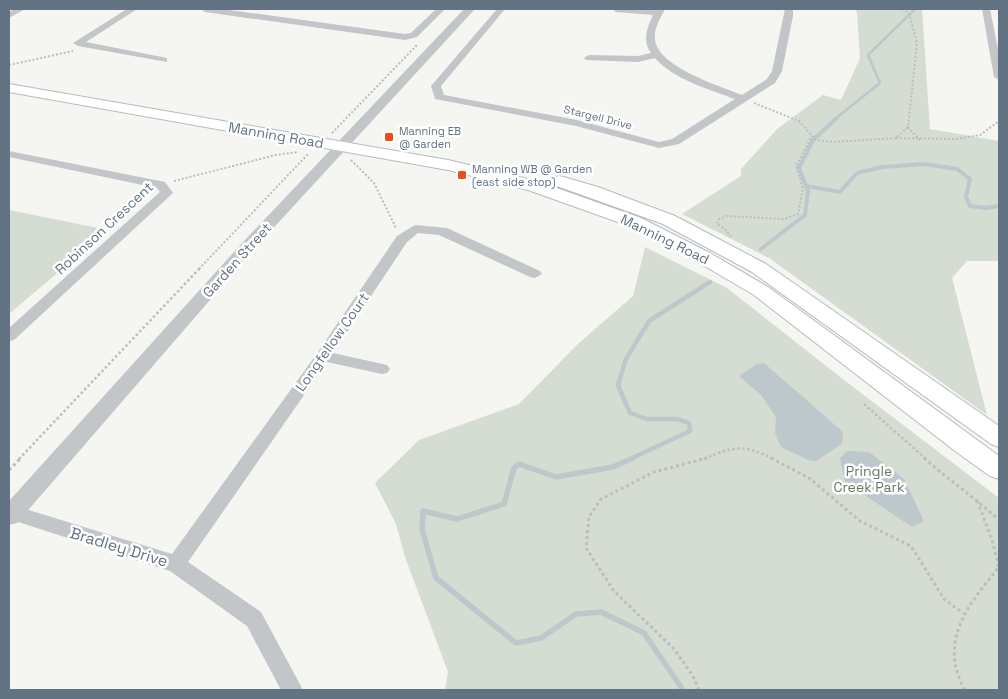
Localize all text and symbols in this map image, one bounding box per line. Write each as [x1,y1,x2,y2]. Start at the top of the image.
street label: Stargell Drive [562,102,634,132]
street label: Manning Road [227,118,325,152]
place label: Manning EB @ Garden [399,124,461,151]
marker: Manning EB @ Garden [383,131,395,143]
place label: Manning WB @ Garden (east side stop) [472,162,592,189]
marker: Manning WB @ Garden (east side stop) [456,169,468,181]
street label: Robinson Crescent [51,178,157,278]
street label: Manning Road [618,210,712,268]
street label: Garden Street [199,219,275,301]
street label: Longfellow Court [291,289,373,395]
park label: Pringle Creek Park [834,462,905,496]
street label: Bradley Drive [68,522,170,572]

